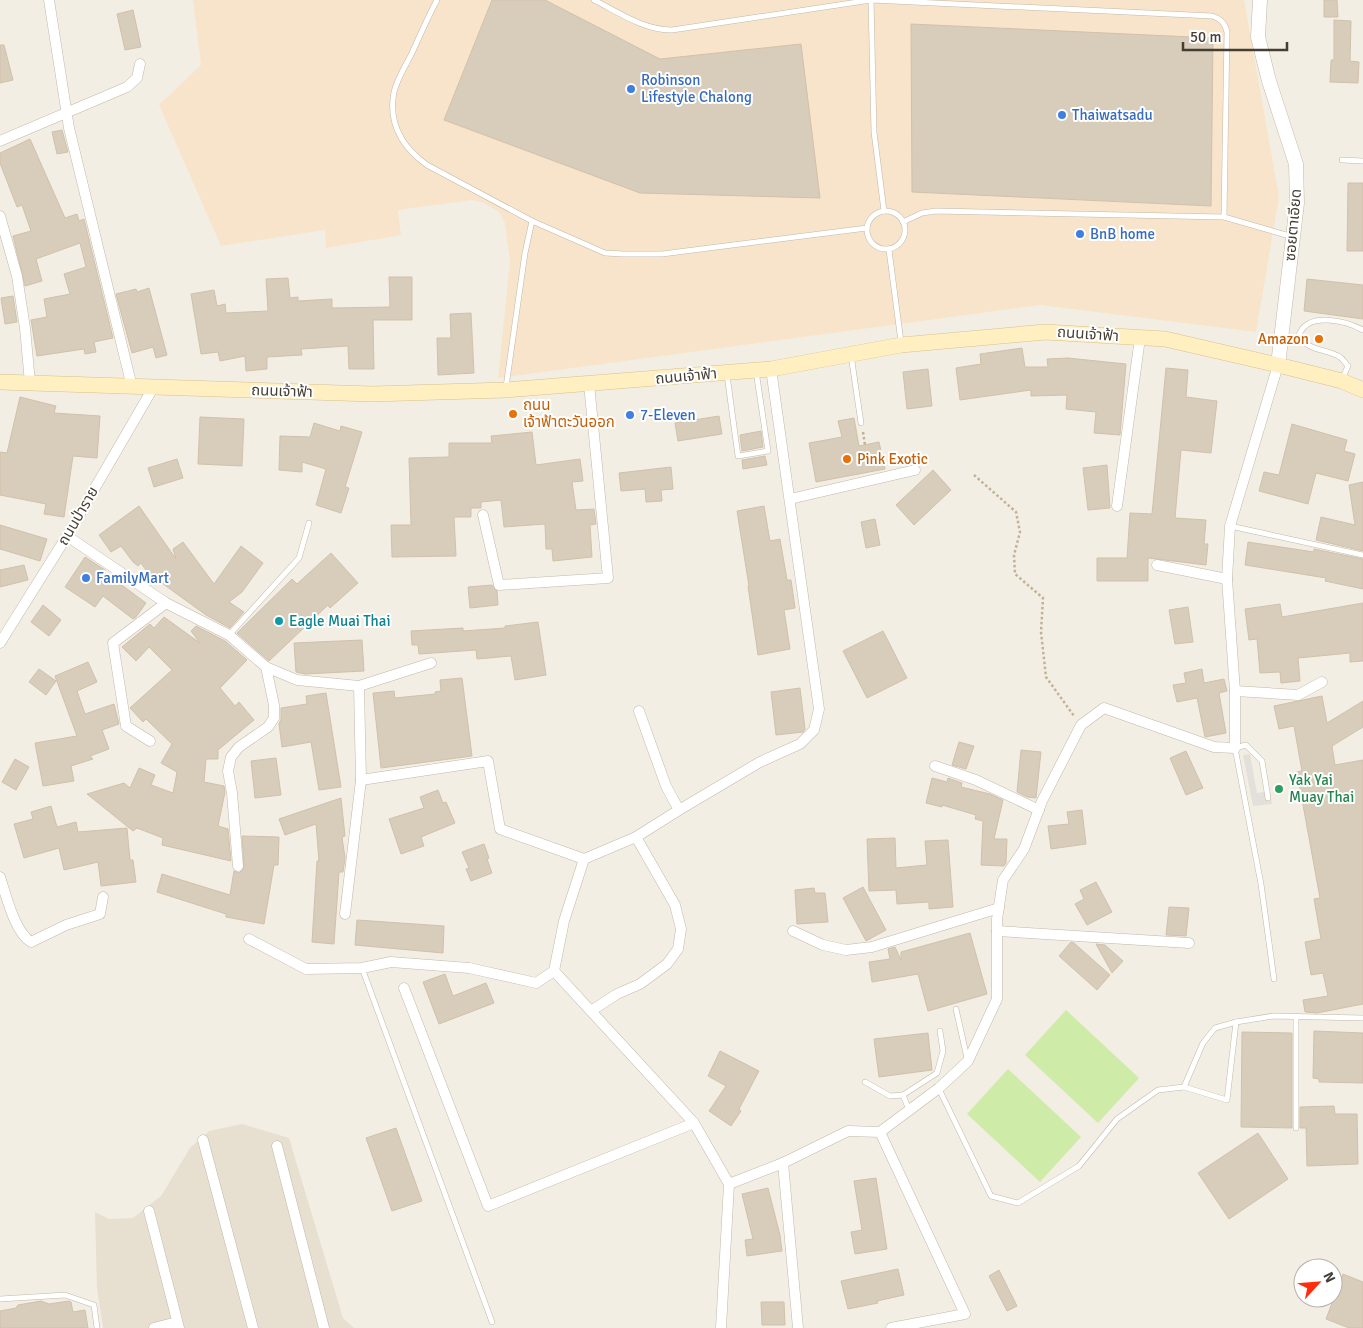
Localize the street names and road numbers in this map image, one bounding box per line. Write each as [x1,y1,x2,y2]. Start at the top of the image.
street label: ซอยตาเอียด [1281,188,1305,262]
street label: ถนนเจ้าฟ้า [1057,323,1119,345]
street label: ถนนเจ้าฟ้า [654,364,718,388]
street label: ถนนเจ้าฟ้า [251,381,313,401]
street label: ถนนป่าราย [54,483,102,549]

